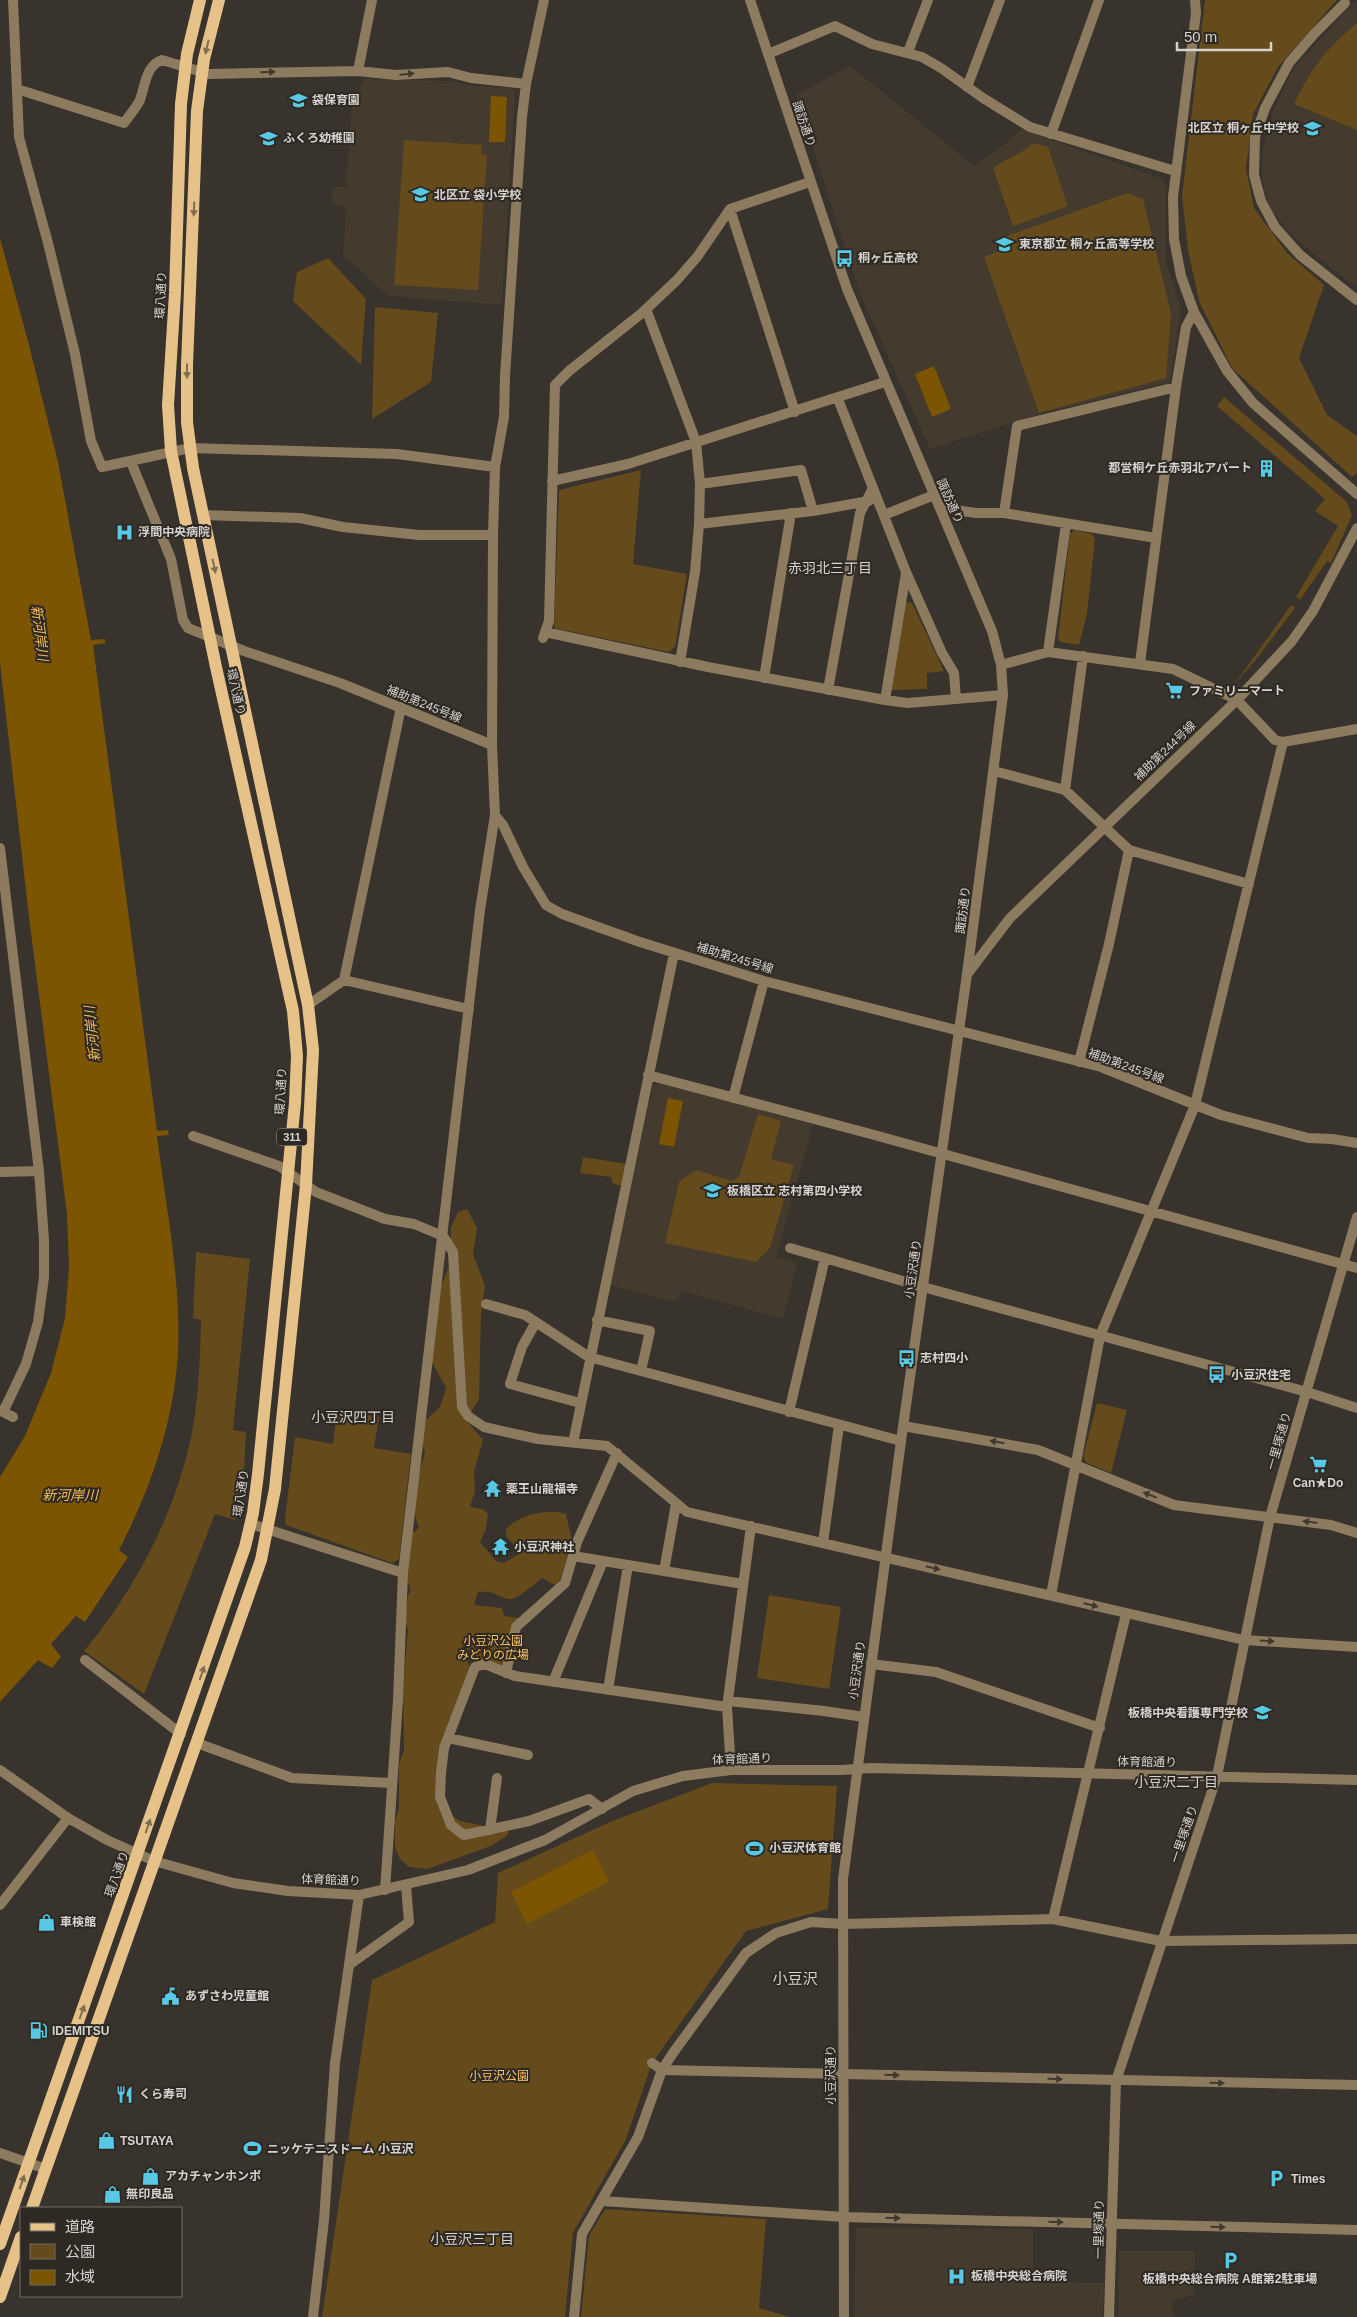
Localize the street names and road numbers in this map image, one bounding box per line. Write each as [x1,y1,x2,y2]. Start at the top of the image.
street label: 諏訪通り [790,99,818,149]
street label: 環八通り [153,271,169,319]
street label: 諏訪通り [934,476,966,526]
street label: 環八通り [224,667,248,717]
street label: 補助第245号線 [384,683,464,725]
street label: 補助第244号線 [1131,718,1199,784]
street label: 諏訪通り [953,885,973,935]
street label: 補助第245号線 [695,940,775,976]
street label: 補助第245号線 [1086,1046,1166,1086]
street label: 環八通り [273,1067,289,1115]
road number: 311 [277,1128,307,1146]
street label: 小豆沢通り [902,1238,924,1300]
street label: 一里塚通り [1264,1410,1294,1472]
street label: 環八通り [231,1468,251,1518]
street label: 小豆沢通り [846,1639,868,1701]
street label: 体育館通り [712,1751,772,1767]
street label: 体育館通り [1117,1754,1177,1770]
street label: 一里塚通り [1168,1803,1200,1865]
street label: 環八通り [102,1849,132,1899]
street label: 体育館通り [301,1872,361,1888]
street label: 小豆沢通り [824,2045,838,2105]
street label: 一里塚通り [1091,2199,1107,2259]

